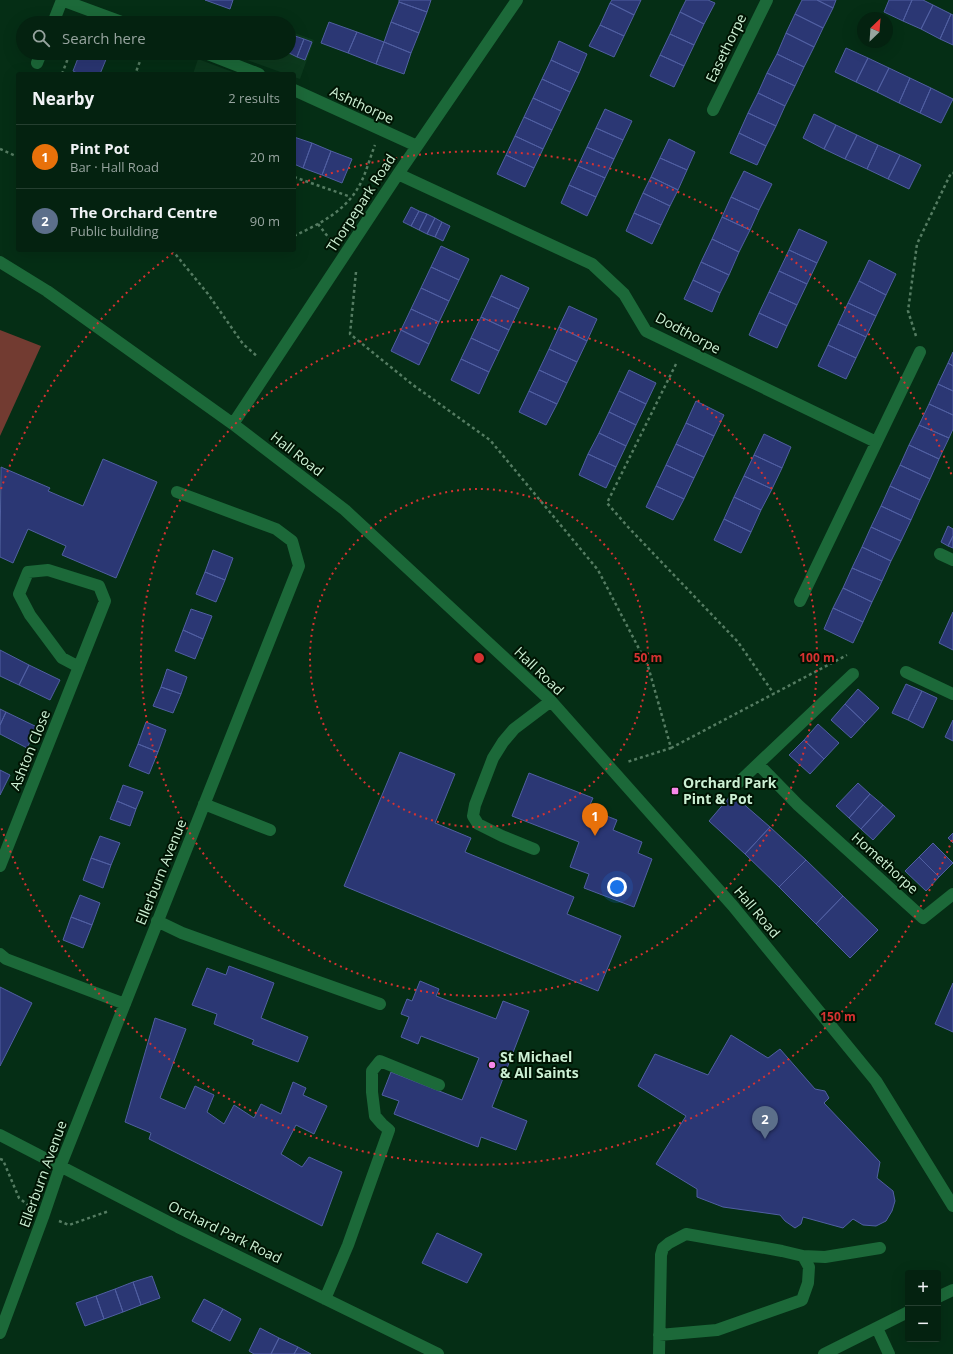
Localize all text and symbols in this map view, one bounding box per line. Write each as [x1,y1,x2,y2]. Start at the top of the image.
street label: Easethorpe [701,10,750,85]
north arrow [857,12,893,48]
search box [16,16,296,60]
icon: search [30,27,52,49]
text: Search here [62,28,146,48]
street label: Ashthorpe [327,82,397,128]
text: Nearby [32,87,94,110]
text: 2 results [228,89,280,107]
text: Pint Pot [70,138,129,158]
text: 1 [41,148,49,166]
text: 20 m [250,148,280,166]
street label: Thorpepark Road [322,150,399,255]
text: Bar · Hall Road [70,158,159,176]
text: The Orchard Centre [70,202,217,222]
text: 2 [41,212,49,230]
text: 90 m [250,212,280,230]
text: Public building [70,222,159,240]
street label: Dodthorpe [652,307,724,358]
street label: Hall Road [267,427,328,480]
street label: Hall Road [510,642,568,699]
text: 50 m [634,649,662,666]
text: 100 m [799,649,835,666]
centre of rings [472,651,486,665]
street label: Ashton Close [5,707,54,793]
place label: Orchard Park Pint & Pot [683,773,777,808]
marker: Orchard Park Pint & Pot [670,786,680,796]
pin: 1 [582,803,608,836]
street label: Ellerburn Avenue [131,816,190,927]
street label: Homethorpe [848,828,923,898]
your location [607,877,627,897]
street label: Hall Road [730,882,785,942]
text: 150 m [820,1008,856,1025]
place label: St Michael & All Saints [500,1047,579,1082]
marker: St Michael & All Saints [487,1060,497,1070]
pin: 2 [752,1106,778,1139]
street label: Ellerburn Avenue [14,1118,71,1230]
street label: Orchard Park Road [165,1196,285,1267]
map controls [905,1270,941,1342]
button: + [905,1270,941,1306]
button: − [905,1306,941,1342]

